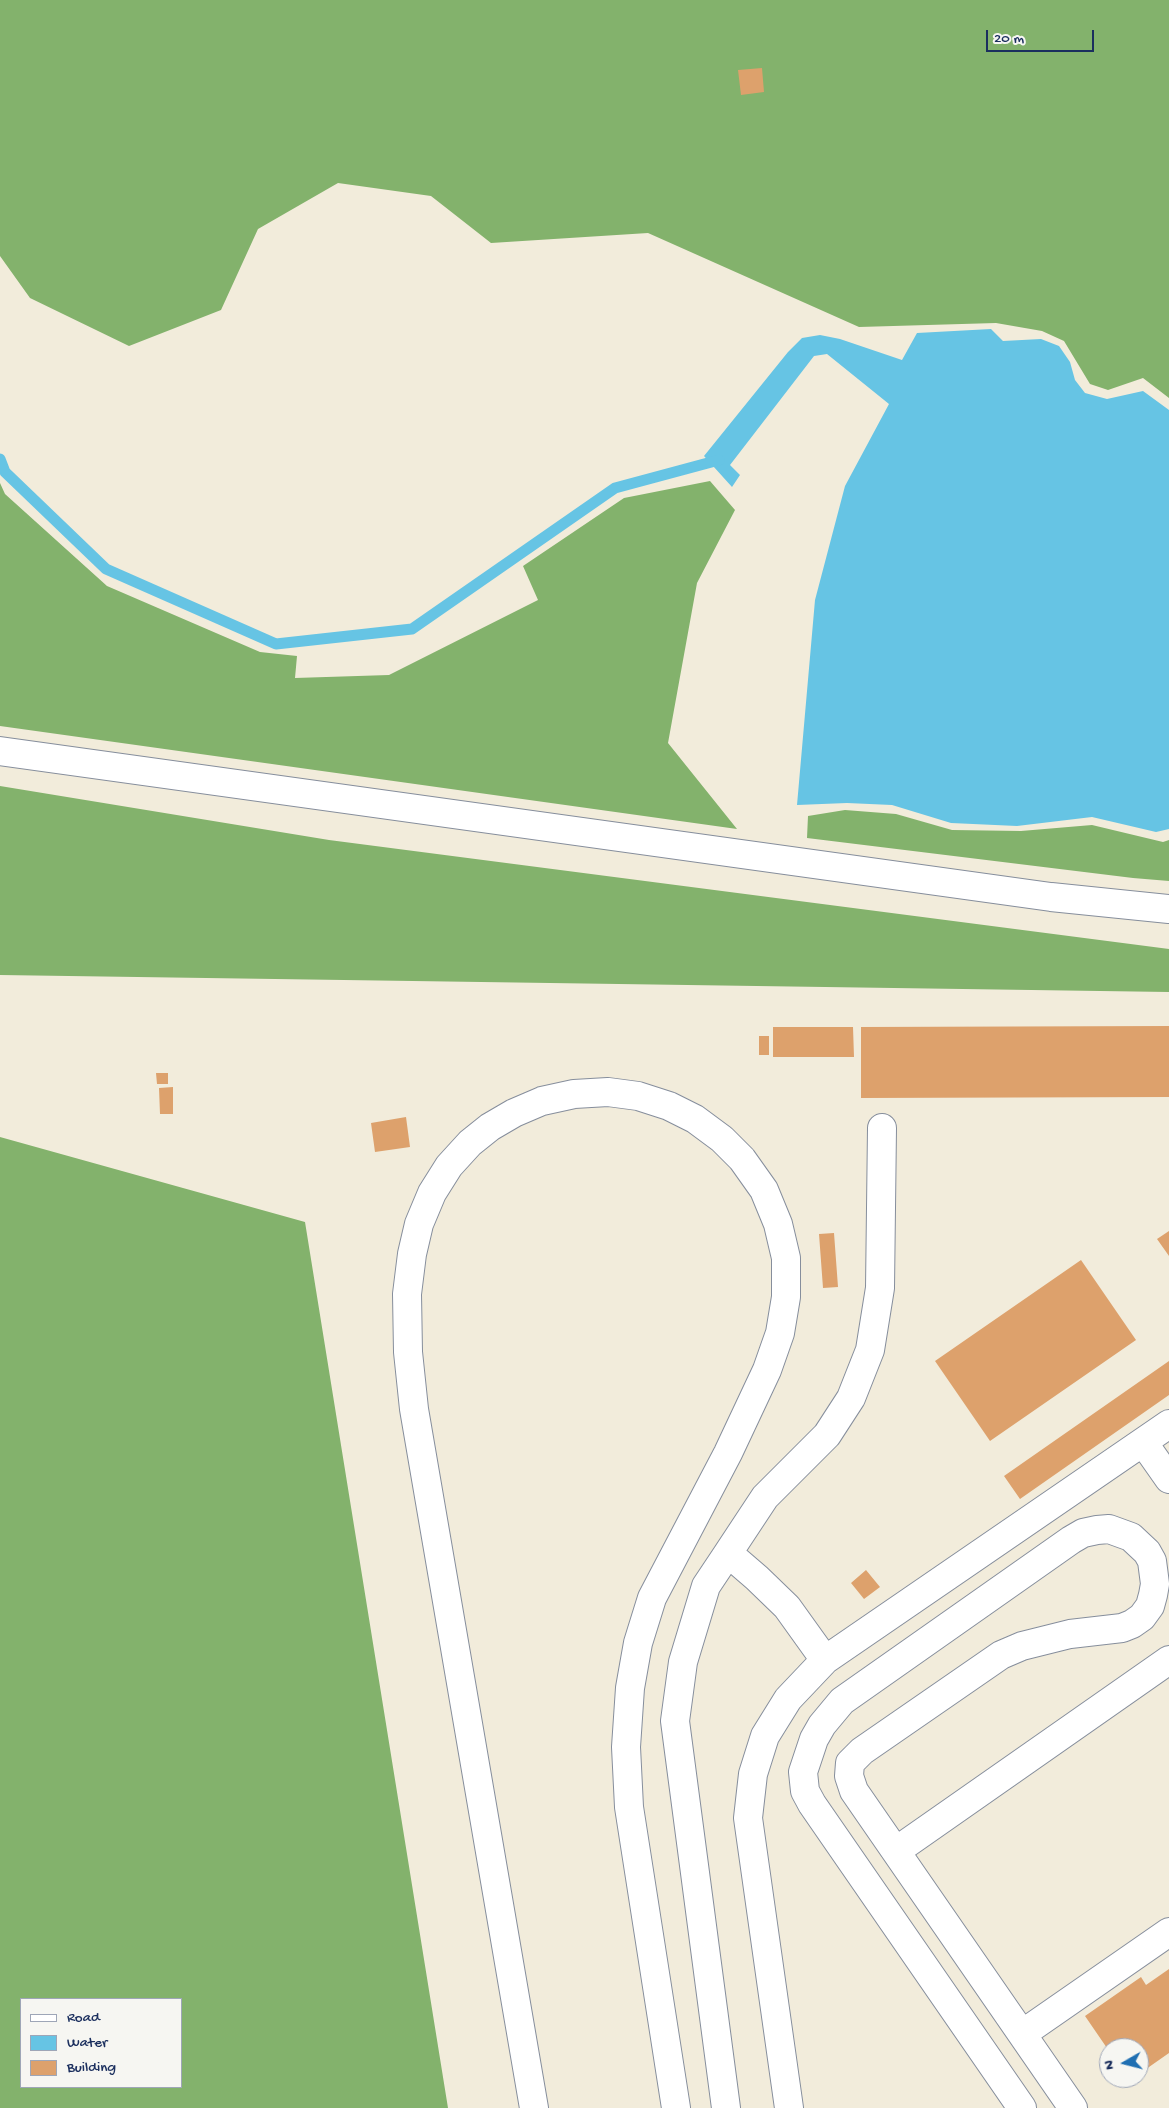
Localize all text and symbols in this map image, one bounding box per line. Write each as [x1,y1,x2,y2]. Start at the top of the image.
scale bar [989,20,1096,52]
text: 20 m [994,30,1024,48]
legend [20,1998,182,2088]
text: Road [67,2009,100,2027]
text: Water [67,2034,107,2052]
north arrow [1099,2038,1149,2088]
text: Building [67,2059,116,2077]
text: N [1101,2059,1119,2071]

